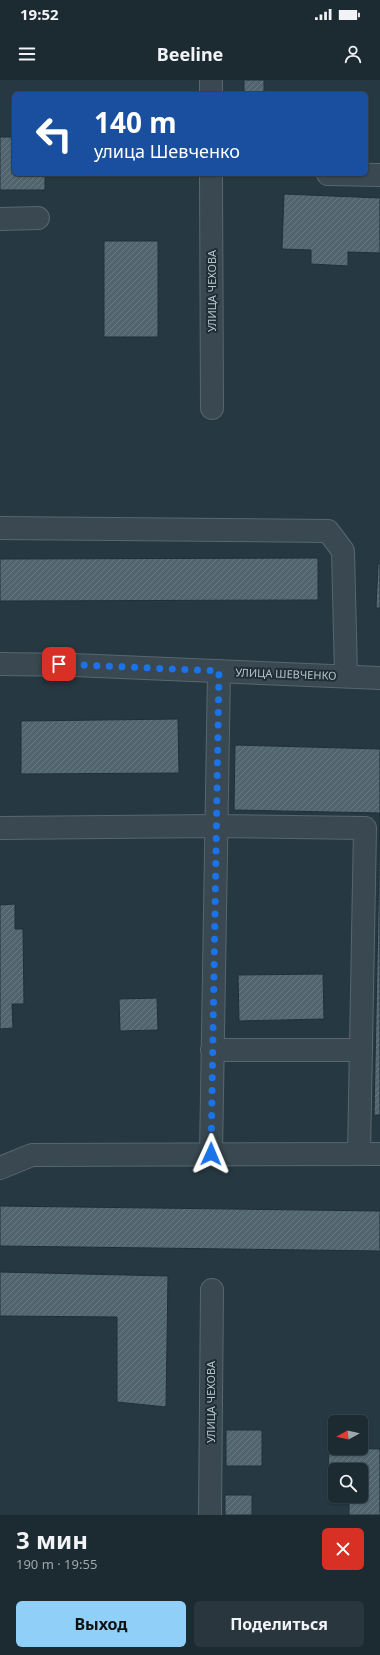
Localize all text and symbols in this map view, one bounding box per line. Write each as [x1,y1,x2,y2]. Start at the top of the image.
text: 19:52 [20,4,59,24]
text: Beeline [157,42,223,66]
icon: menu [16,43,38,65]
icon: person [342,43,364,65]
text: 140 m [94,103,177,141]
icon: left [28,108,80,160]
text: улица Шевченко [94,139,240,163]
street label: УЛИЦА ЧЕХОВА [204,249,219,332]
pin [42,647,76,681]
icon: arrive [48,653,70,675]
street label: УЛИЦА ШЕВЧЕНКО [235,664,337,683]
position arrow [190,1133,232,1175]
street label: УЛИЦА ЧЕХОВА [203,1360,218,1443]
north arrow [328,1415,368,1455]
map controls [328,1415,368,1503]
button: search [328,1463,368,1503]
text: 3 мин [16,1523,88,1556]
button: close [322,1528,364,1570]
text: 190 m · 19:55 [16,1555,97,1573]
button: Выход [16,1601,186,1647]
button: Поделиться [194,1601,364,1647]

